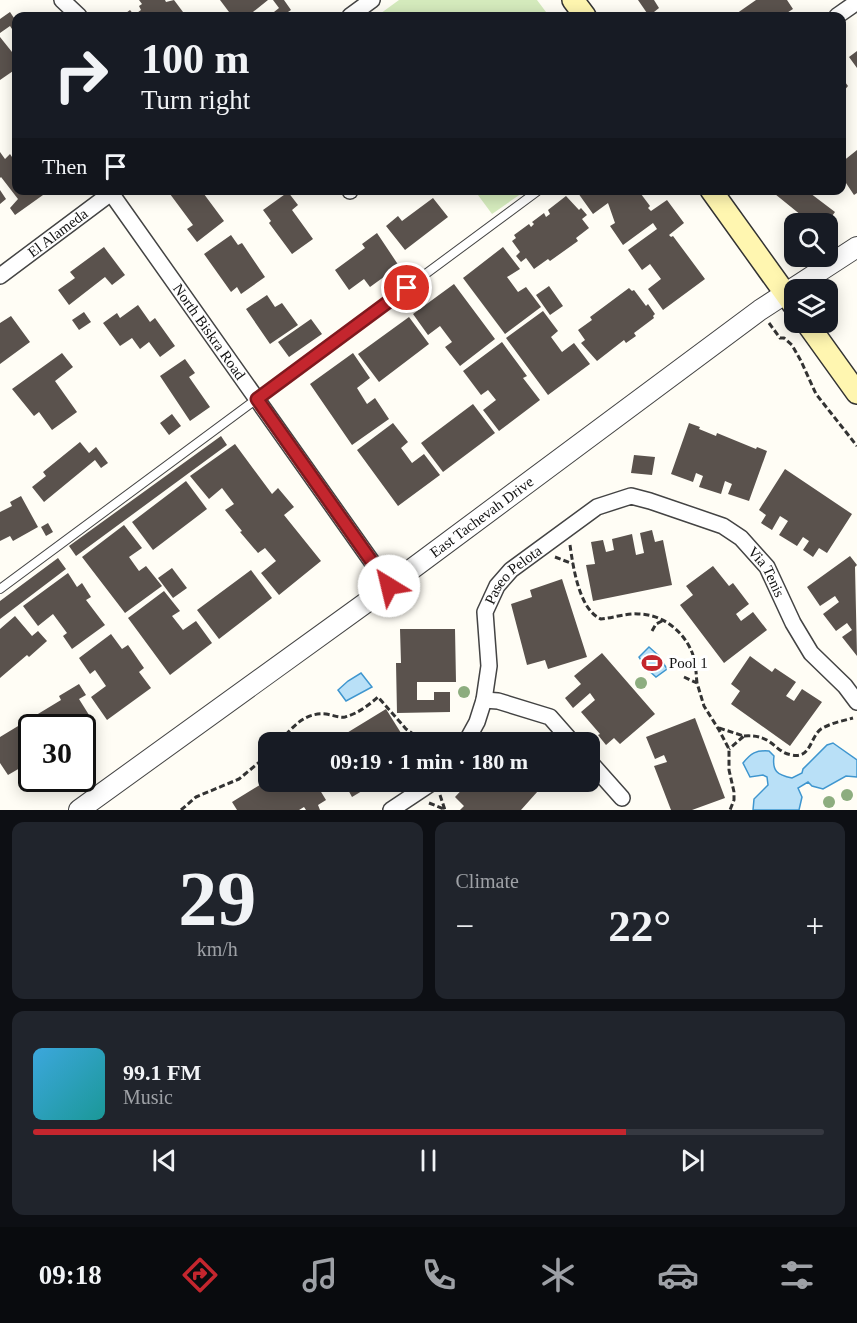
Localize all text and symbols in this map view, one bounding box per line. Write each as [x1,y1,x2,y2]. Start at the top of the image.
icon: right [42,36,120,114]
text: 100 m [141,36,250,82]
text: Turn right [141,85,250,115]
icon: arrive [99,150,132,183]
text: Then [42,154,87,179]
street label: El Alameda [25,205,91,260]
map controls [784,213,838,333]
button: search [784,213,838,267]
pin [381,262,432,313]
icon: arrive [390,271,423,304]
button: layers [784,279,838,333]
street label: North Biskra Road [170,281,249,383]
street label: East Tachevah Drive [427,473,537,561]
street label: Paseo Pelota [482,542,545,607]
street label: Via Tenis [745,544,788,600]
position arrow [357,554,421,618]
sports icon: Pool 1 [640,651,664,675]
place label: Pool 1 [669,655,708,671]
speed limit sign: 30 [18,714,96,792]
text: 09:19 · 1 min · 180 m [330,749,528,774]
text: 29 [178,855,256,942]
text: Climate [456,870,519,892]
text: 22° [608,901,671,951]
text: − [456,908,474,944]
text: + [805,908,824,944]
text: km/h [197,938,238,960]
text: 99.1 FM [123,1060,201,1085]
text: Music [123,1086,173,1108]
icon: previous [148,1144,181,1177]
icon: pause [412,1144,445,1177]
icon: next [676,1144,709,1177]
icon: directions [179,1254,221,1296]
icon: music [299,1254,341,1296]
icon: phone [418,1254,460,1296]
icon: climate [537,1254,579,1296]
icon: car [657,1254,699,1296]
icon: filters [776,1254,818,1296]
text: 09:18 [39,1260,102,1290]

